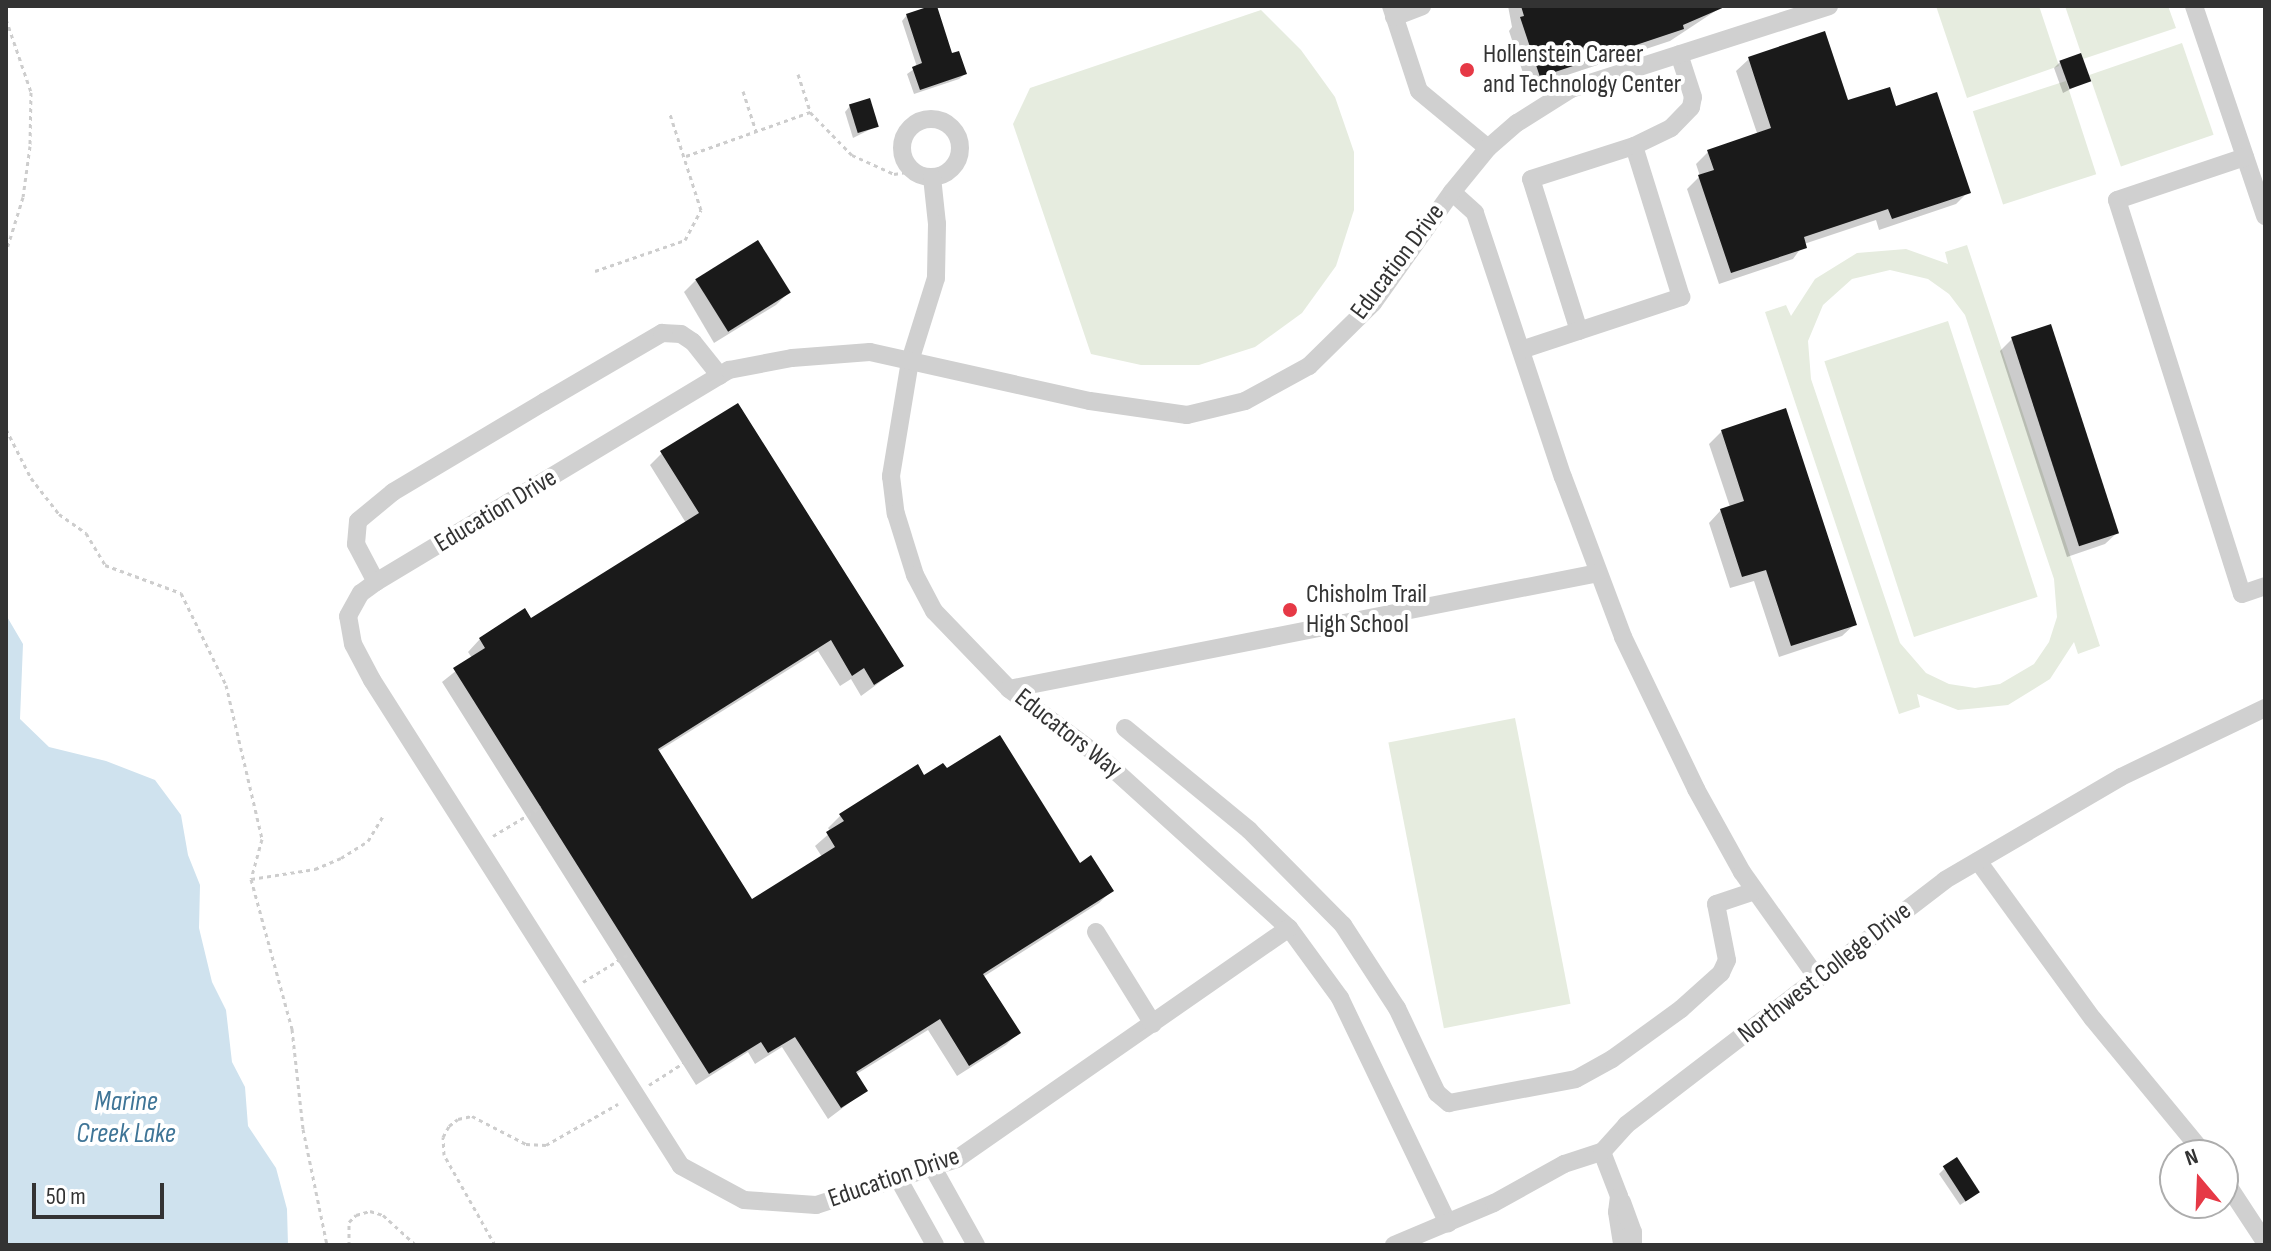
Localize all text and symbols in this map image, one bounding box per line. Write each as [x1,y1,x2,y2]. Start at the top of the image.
place label: Hollenstein Career and Technology Center [1483,39,1681,100]
marker: Hollenstein Career and Technology Center [1458,61,1476,79]
street label: Education Drive [1344,198,1452,326]
street label: Education Drive [429,462,563,560]
place label: Chisholm Trail High School [1306,579,1427,640]
marker: Chisholm Trail High School [1281,601,1299,619]
street label: Educators Way [1008,682,1128,786]
street label: Northwest College Drive [1732,896,1918,1050]
water label: Marine Creek Lake [76,1085,176,1151]
north arrow [2159,1139,2239,1219]
street label: Education Drive [824,1141,964,1215]
text: N [2182,1143,2202,1172]
scale bar [36,1167,168,1217]
text: 50 m [46,1182,86,1211]

